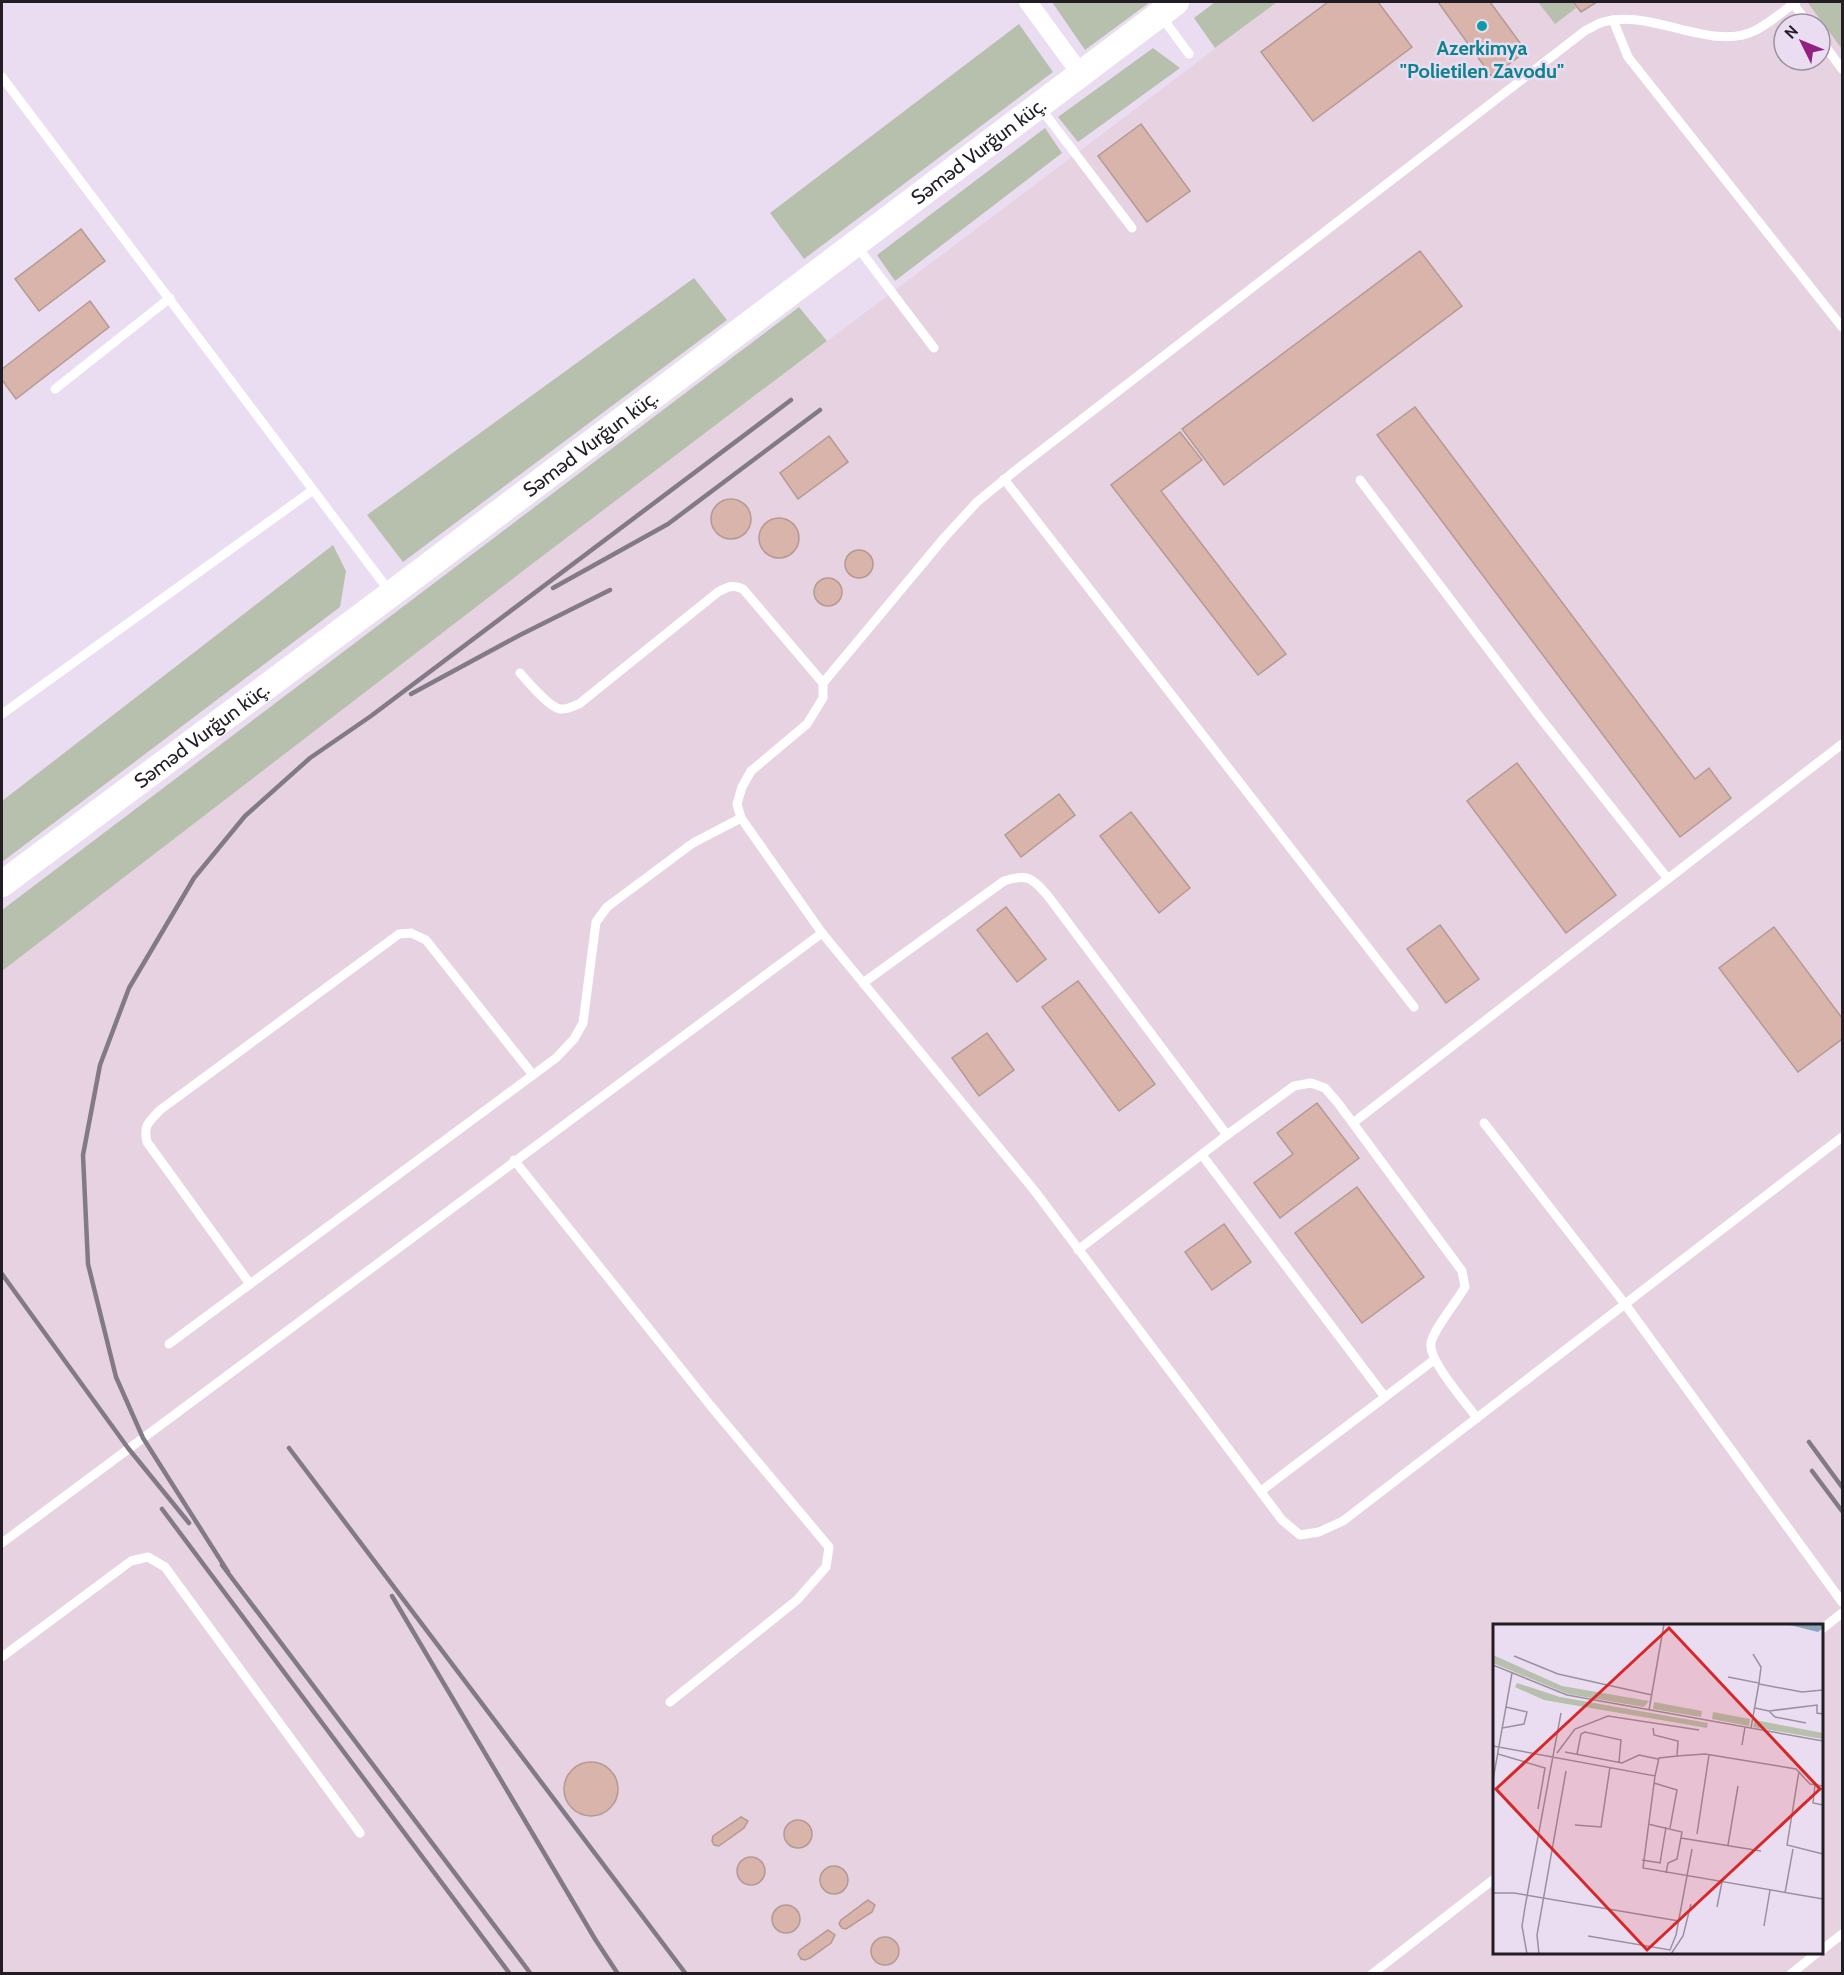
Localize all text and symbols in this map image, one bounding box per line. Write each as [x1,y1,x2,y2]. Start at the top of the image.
north arrow [1772,12,1832,72]
marker: Azerkimya "Polietilen Zavodu" [1475,19,1489,33]
text: N [1781,21,1802,43]
place label: Azerkimya "Polietilen Zavodu" [1400,36,1564,83]
street label: Səməd Vurğun küç. [906,92,1051,209]
street label: Səməd Vurğun küç. [518,385,663,502]
street label: Səməd Vurğun küç. [129,677,274,793]
inset map [1493,1624,1823,1954]

